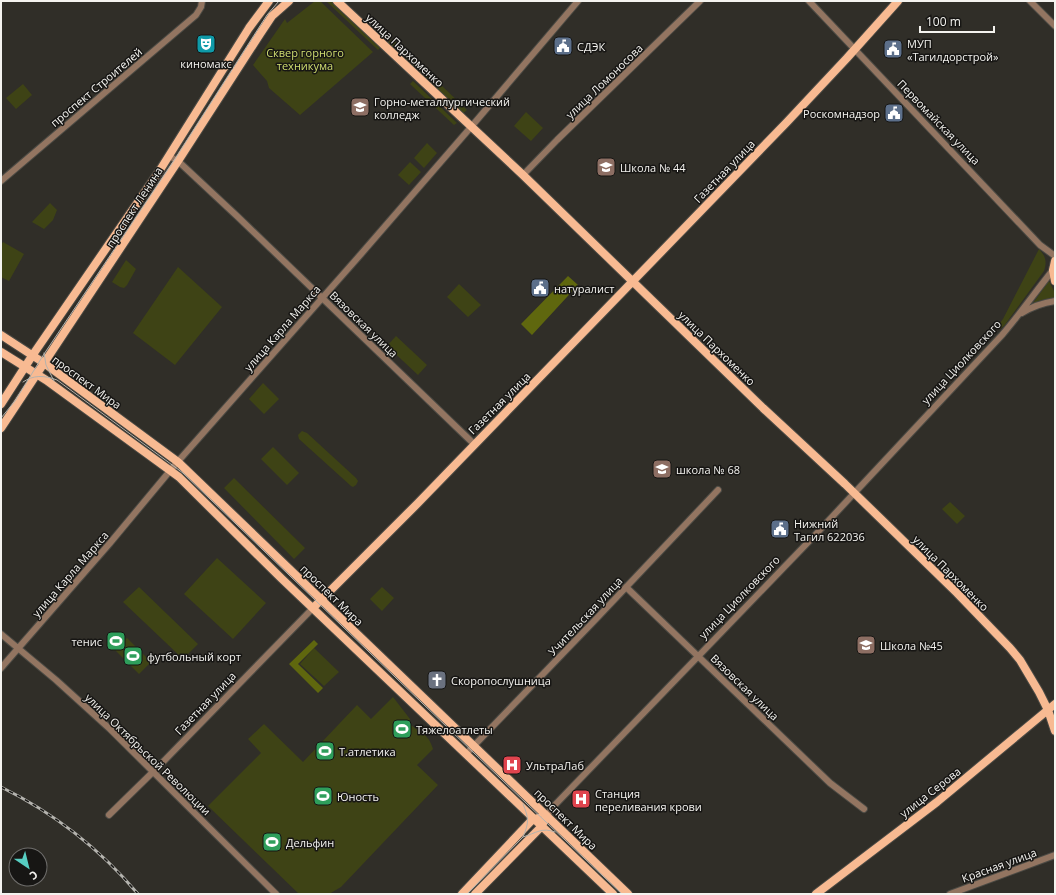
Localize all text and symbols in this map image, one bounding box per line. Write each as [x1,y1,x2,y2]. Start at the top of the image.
scale bar [920,8,994,34]
street label: улица Пархоменко [363,10,447,90]
text: 100 m [926,13,961,30]
theatre icon: киномакс [195,33,217,55]
public building icon: СДЭК [552,35,574,57]
place label: МУП «Тагилдорстрой» [907,36,999,64]
public building icon: МУП «Тагилдорстрой» [882,38,904,60]
place label: СДЭК [577,39,605,54]
street label: улица Ломоносова [562,40,646,122]
street label: проспект Строителей [47,44,145,130]
park label: Сквер горного техникума [266,45,344,73]
place label: киномакс [180,56,232,71]
street label: Первомайская улица [894,76,984,168]
place label: Горно-металлургический колледж [374,94,510,122]
school or university icon: Горно-металлургический колледж [349,96,371,118]
public building icon: Роскомнадзор [883,102,905,124]
place label: Роскомнадзор [803,106,880,121]
street label: Газетная улица [690,136,758,206]
school or university icon: Школа № 44 [595,156,617,178]
place label: Школа № 44 [620,160,686,175]
street label: проспект Ленина [102,164,166,250]
public building icon: натуралист [529,277,551,299]
place label: натуралист [554,281,614,296]
street label: улица Карла Маркса [240,282,324,374]
street label: Вязовская улица [327,288,401,360]
street label: улица Пархоменко [675,307,759,389]
street label: улица Циолковского [918,316,1004,407]
street label: проспект Мира [49,352,125,412]
street label: Газетная улица [465,369,533,437]
school or university icon: школа № 68 [651,458,673,480]
place label: школа № 68 [676,462,740,477]
place label: Нижний Тагил 622036 [794,516,865,544]
public building icon: Нижний Тагил 622036 [769,518,791,540]
street label: улица Карла Маркса [28,528,112,620]
street label: улица Пархоменко [910,532,992,614]
street label: улица Циолковского [695,552,783,642]
street label: проспект Мира [297,561,367,629]
street label: Учительская улица [545,573,625,659]
sports icon: тенис [105,630,127,652]
place label: тенис [71,634,102,649]
school or university icon: Школа №45 [855,634,877,656]
place label: Школа №45 [880,638,943,653]
sports icon: футбольный корт [122,645,144,667]
place label: футбольный корт [147,649,241,664]
street label: Вязовская улица [708,651,782,723]
street label: Газетная улица [171,668,239,738]
church icon: Скоропослушница [426,669,448,691]
place label: Скоропослушница [451,673,551,688]
street label: улица Октябрьской Революции [82,690,214,818]
sports icon: Тяжелоатлеты [391,718,413,740]
place label: Тяжелоатлеты [416,722,493,737]
sports icon: Т.атлетика [314,740,336,762]
place label: Т.атлетика [339,744,396,759]
hospital icon: УльтраЛаб [501,754,523,776]
place label: УльтраЛаб [526,758,584,773]
street label: улица Серова [896,763,964,821]
sports icon: Юность [312,785,334,807]
street label: проспект Мира [531,785,601,853]
place label: Станция переливания крови [595,786,702,814]
hospital icon: Станция переливания крови [570,788,592,810]
place label: Юность [337,789,379,804]
sports icon: Дельфин [261,831,283,853]
place label: Дельфин [286,835,334,850]
street label: Красная улица [959,845,1039,885]
north arrow [8,847,48,887]
text: С [27,867,41,884]

